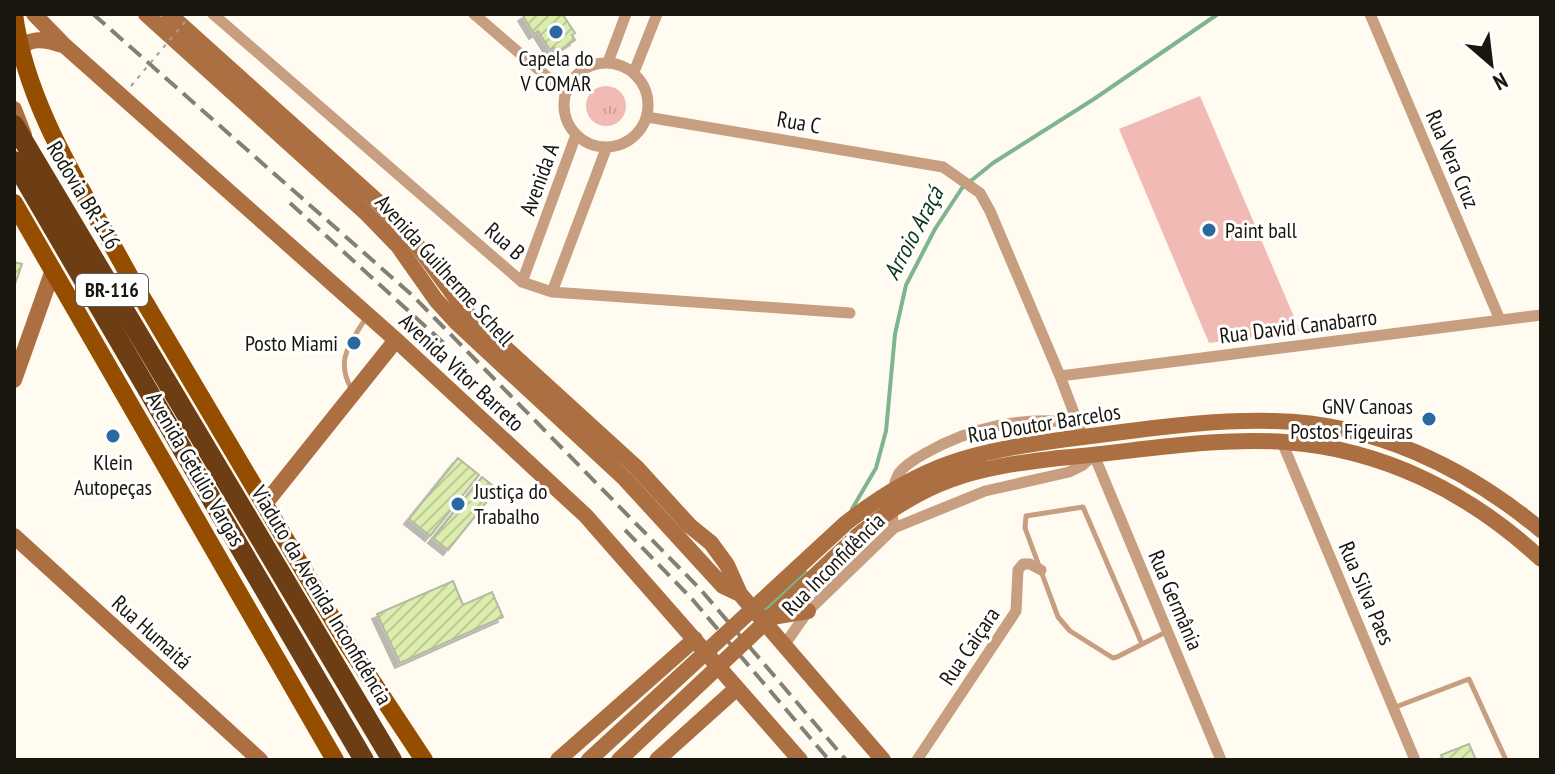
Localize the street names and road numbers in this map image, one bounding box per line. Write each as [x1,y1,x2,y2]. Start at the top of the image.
street label: Rua C [775,104,823,140]
street label: Rua Vera Cruz [1420,106,1486,212]
street label: Rodovia BR-116 [41,136,127,254]
street label: Avenida A [513,139,565,219]
street label: Avenida Guilherme Schell [370,188,521,352]
street label: Rua B [479,216,531,266]
road number: BR-116 [76,274,148,306]
street label: Rua David Canabarro [1218,302,1378,350]
street label: Avenida Vitor Barreto [394,307,530,437]
street label: Avenida Getúlio Vargas [140,387,252,551]
street label: Rua Doutor Barcelos [966,397,1122,449]
street label: Viaduto da Avenida Inconfidência [245,479,399,710]
street label: Rua Inconfidência [776,507,890,621]
street label: Rua Silva Paes [1333,537,1401,649]
street label: Rua Germânia [1142,546,1210,654]
street label: Rua Humaitá [106,589,198,675]
street label: Rua Caiçara [933,602,1005,690]

